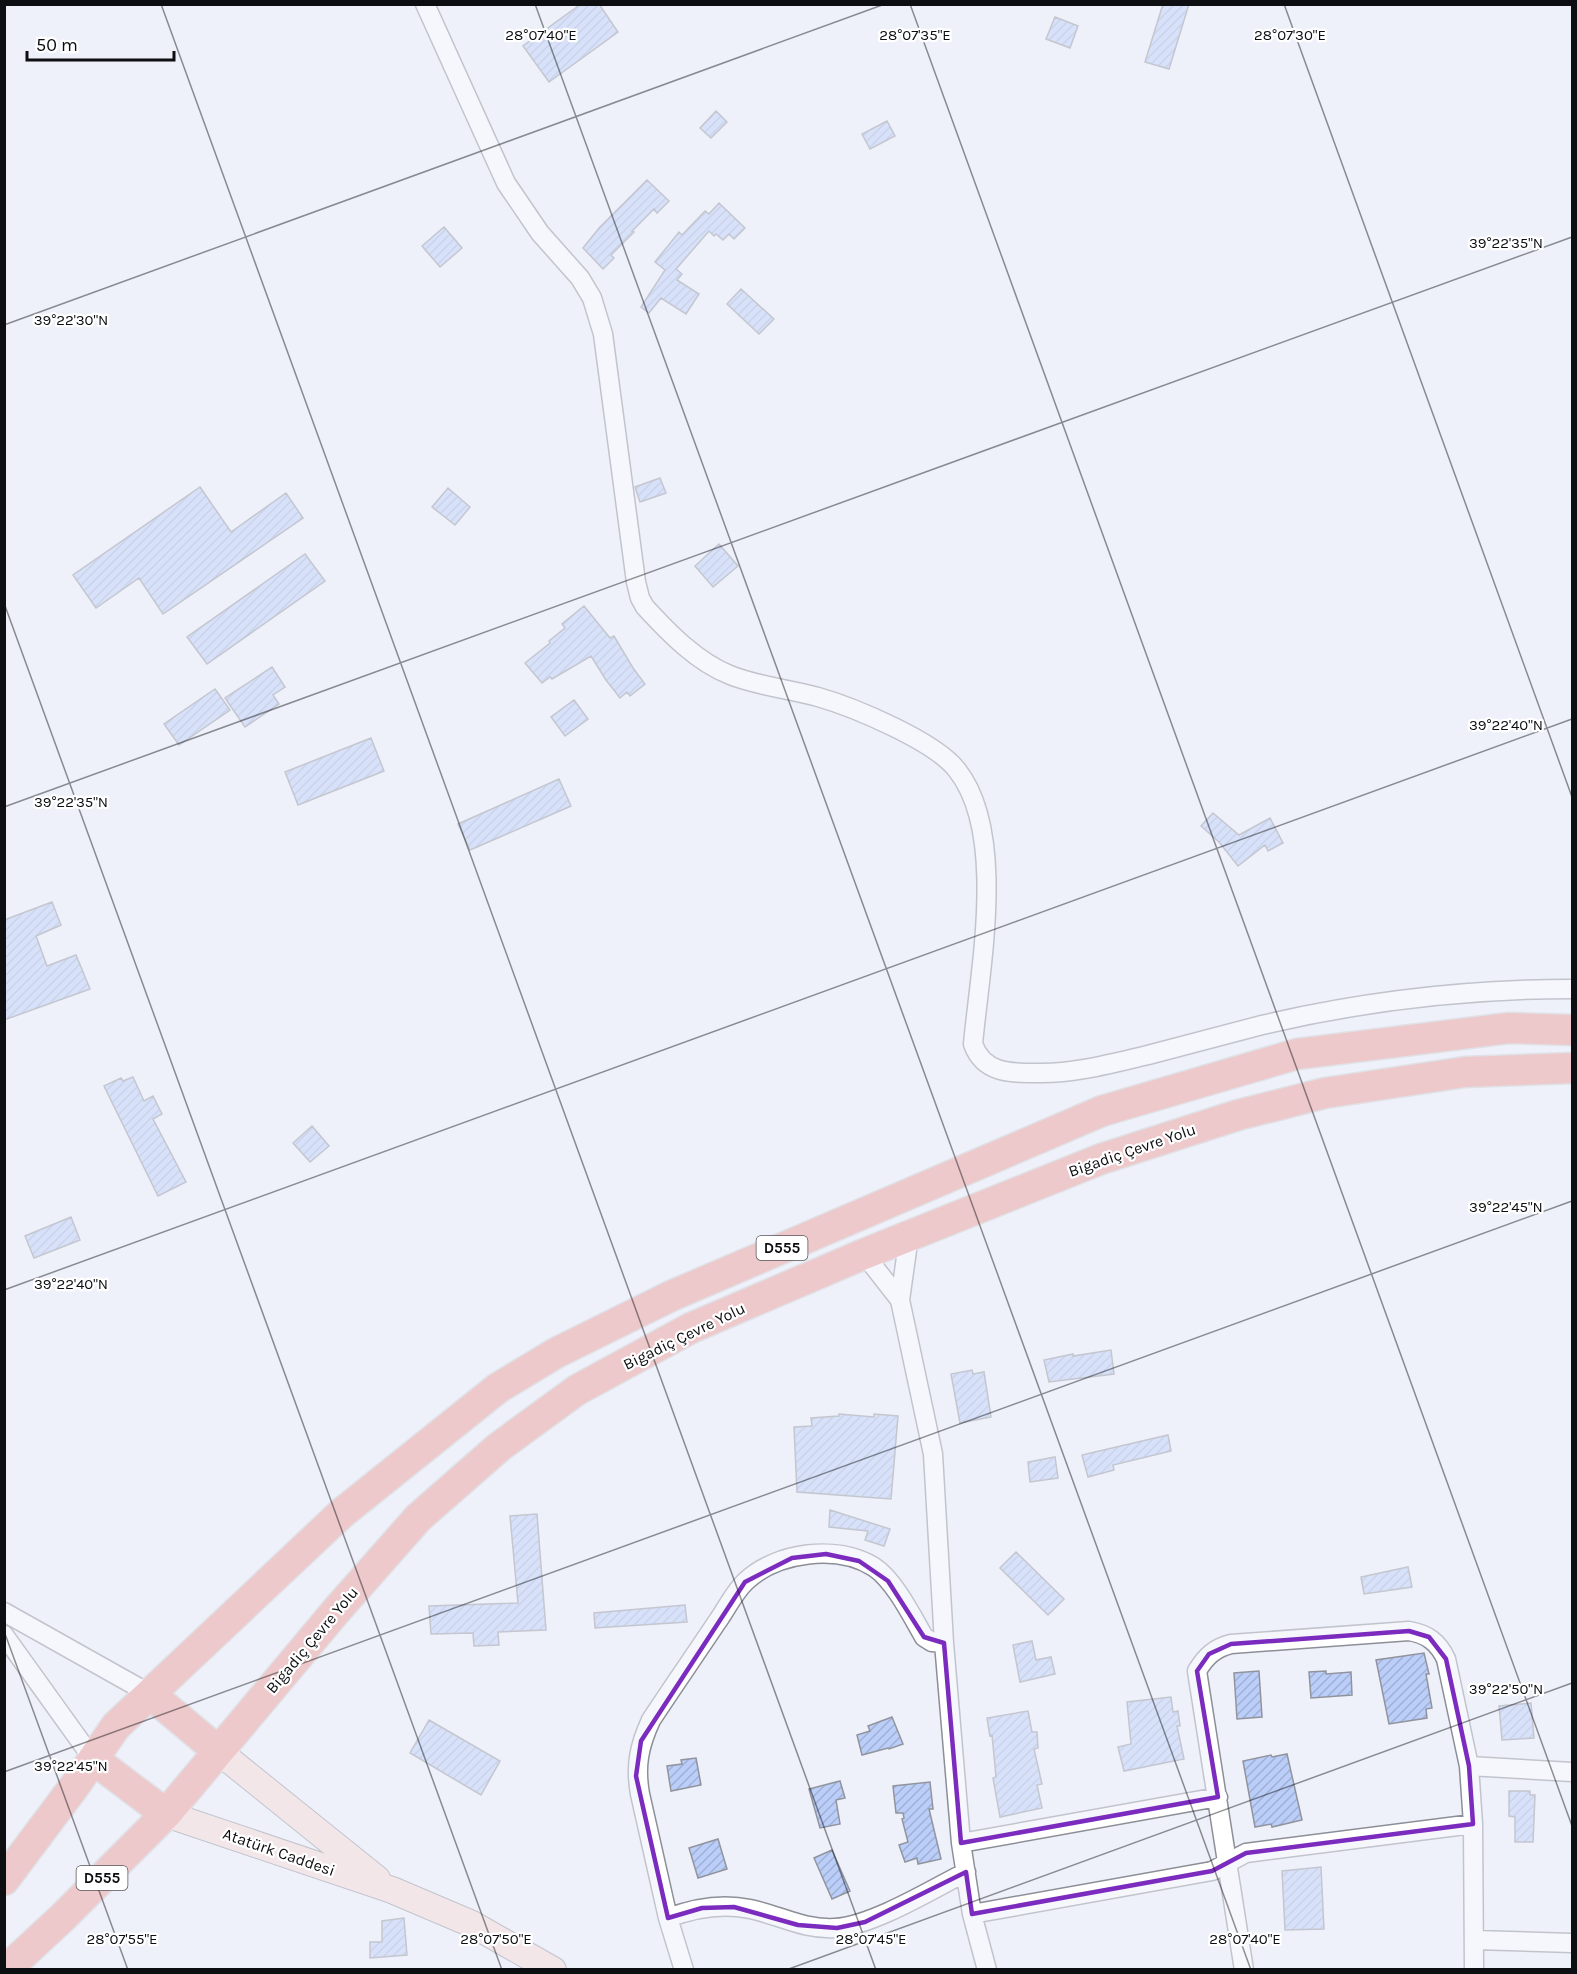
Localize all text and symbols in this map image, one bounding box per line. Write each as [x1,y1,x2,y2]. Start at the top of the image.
scale bar [27,24,174,62]
text: 28°07'40"E [505,26,577,44]
text: 28°07'35"E [879,26,951,44]
text: 28°07'30"E [1254,26,1326,44]
text: 50 m [36,34,78,56]
text: 39°22'35"N [1469,234,1543,252]
text: 39°22'30"N [34,311,108,329]
text: 39°22'40"N [1469,716,1543,734]
text: 39°22'35"N [34,793,108,811]
street label: Bigadiç Çevre Yolu [1066,1119,1198,1181]
text: 39°22'45"N [1469,1198,1543,1216]
road number: D555 [756,1236,808,1260]
text: 39°22'40"N [34,1275,108,1293]
street label: Bigadiç Çevre Yolu [620,1298,748,1374]
street label: Bigadiç Çevre Yolu [262,1583,362,1697]
text: 39°22'50"N [1469,1680,1543,1698]
text: 39°22'45"N [34,1757,108,1775]
street label: Atatürk Caddesi [220,1824,338,1880]
road number: D555 [76,1866,128,1890]
text: 28°07'55"E [87,1930,157,1948]
text: 28°07'50"E [460,1930,532,1948]
text: 28°07'45"E [836,1930,906,1948]
text: 28°07'40"E [1209,1930,1281,1948]

